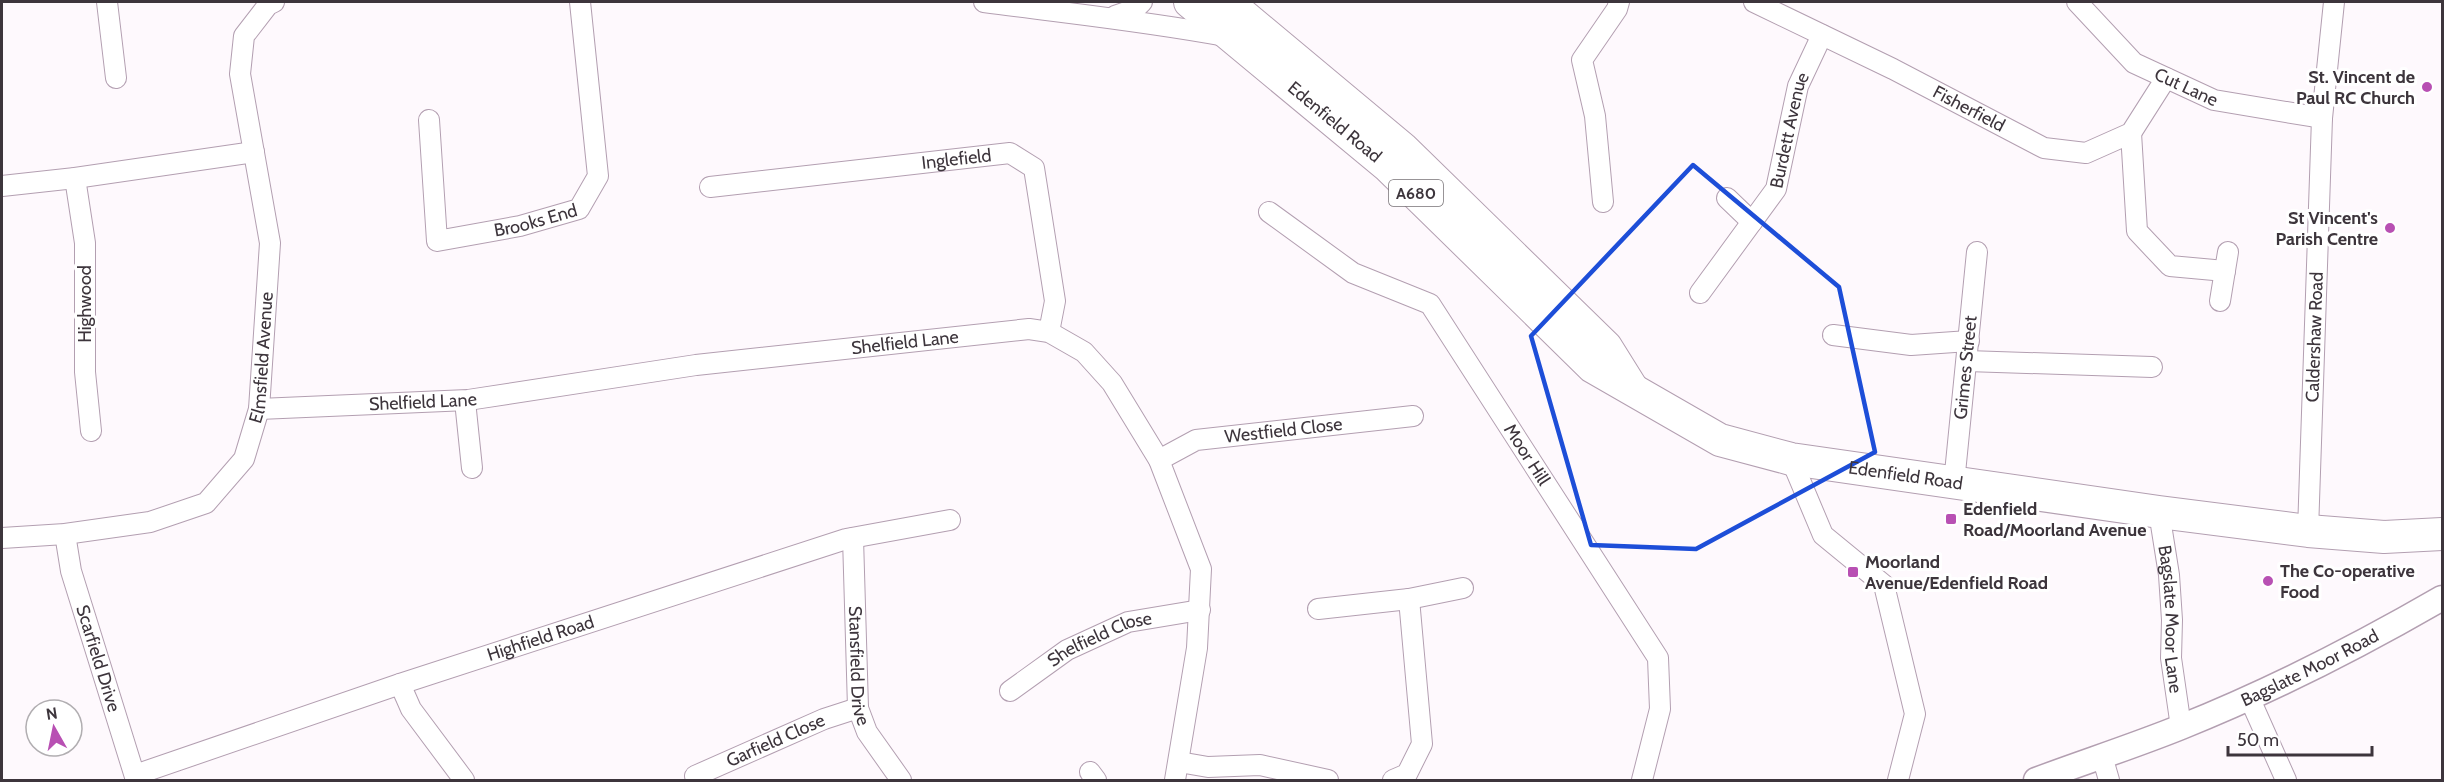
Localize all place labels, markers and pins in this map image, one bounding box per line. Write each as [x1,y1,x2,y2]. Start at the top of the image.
place label: St. Vincent de Paul RC Church [2296,66,2415,109]
marker: St. Vincent de Paul RC Church [2420,80,2434,94]
place label: St Vincent's Parish Centre [2276,207,2378,250]
marker: St Vincent's Parish Centre [2383,221,2397,235]
place label: Edenfield Road/Moorland Avenue [1963,498,2146,541]
marker: Edenfield Road/Moorland Avenue [1944,512,1958,526]
place label: Moorland Avenue/Edenfield Road [1865,551,2048,594]
place label: The Co-operative Food [2280,560,2415,603]
marker: Moorland Avenue/Edenfield Road [1846,565,1860,579]
marker: The Co-operative Food [2261,574,2275,588]

